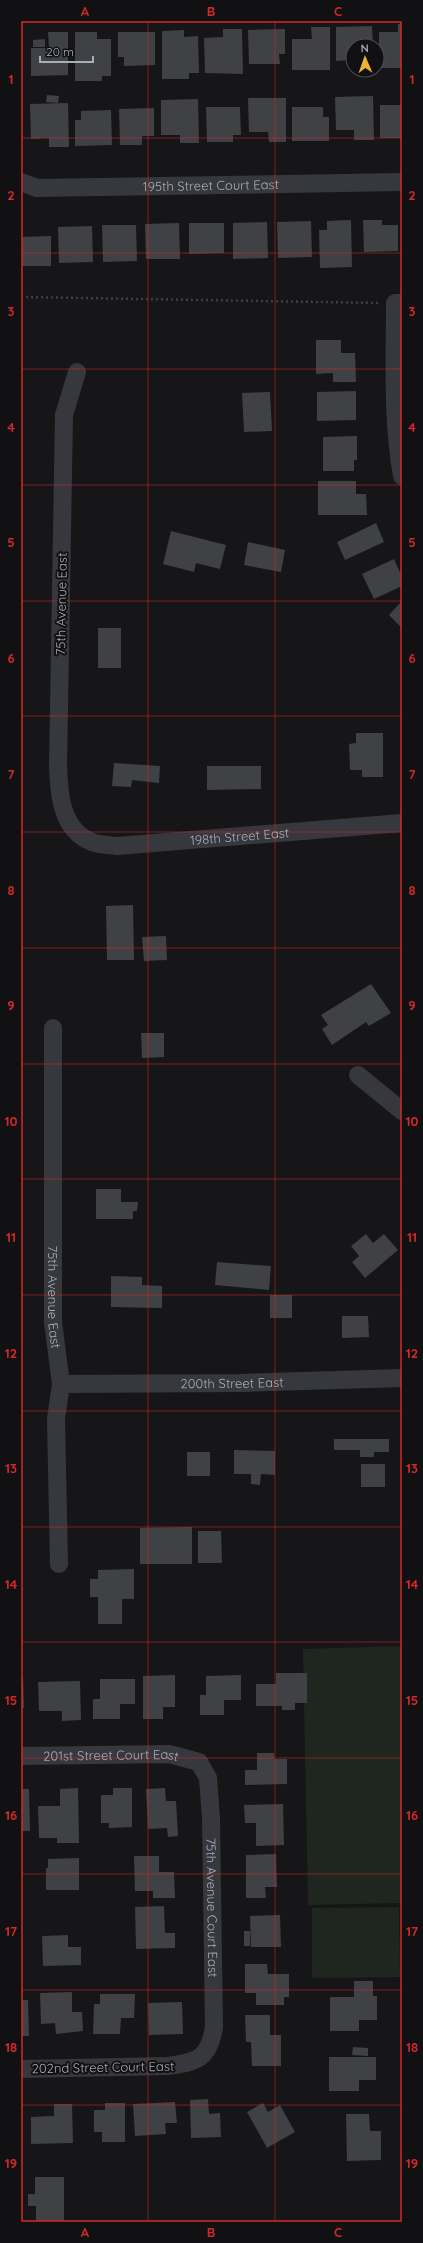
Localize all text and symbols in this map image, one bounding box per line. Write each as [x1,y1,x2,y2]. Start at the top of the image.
text: A [81,3,90,19]
text: B [207,3,215,19]
text: C [334,3,342,19]
scale bar [40,38,93,64]
north arrow [345,38,385,78]
text: N [360,41,369,55]
text: 20 m [46,44,74,59]
text: 1 [8,71,14,87]
text: 1 [409,71,415,87]
street label: 195th Street Court East [143,176,279,194]
text: 2 [7,187,15,203]
text: 2 [408,187,416,203]
text: 3 [8,303,15,319]
text: 3 [409,303,416,319]
text: 4 [7,419,15,435]
text: 4 [408,419,416,435]
text: 5 [7,534,15,550]
text: 5 [408,534,416,550]
street label: 75th Avenue East [52,552,70,656]
text: 6 [7,650,15,666]
text: 6 [408,650,416,666]
text: 7 [7,766,15,782]
text: 7 [408,766,416,782]
street label: 198th Street East [189,824,290,848]
text: 8 [7,882,15,898]
text: 8 [408,882,416,898]
text: 9 [7,997,15,1013]
text: 9 [408,997,416,1013]
text: 10 [4,1113,18,1129]
text: 10 [405,1113,419,1129]
text: 11 [6,1229,16,1245]
text: 11 [407,1229,417,1245]
street label: 75th Avenue East [45,1245,64,1349]
text: 12 [5,1345,17,1361]
text: 12 [406,1345,418,1361]
street label: 200th Street East [180,1374,284,1391]
text: 13 [5,1460,17,1476]
text: 13 [406,1460,418,1476]
text: 14 [5,1576,18,1592]
text: 14 [406,1576,419,1592]
text: 15 [5,1692,17,1708]
text: 15 [406,1692,418,1708]
street label: 201st Street Court East [43,1746,181,1764]
text: 16 [5,1807,17,1823]
text: 16 [406,1807,418,1823]
street label: 75th Avenue Court East [203,1837,221,1977]
text: 17 [5,1923,17,1939]
text: 17 [406,1923,418,1939]
text: 18 [5,2039,17,2055]
text: 18 [406,2039,418,2055]
street label: 202nd Street Court East [32,2058,174,2076]
text: 19 [5,2155,17,2171]
text: 19 [406,2155,418,2171]
text: A [81,2224,90,2240]
text: B [207,2224,215,2240]
text: C [334,2224,342,2240]

